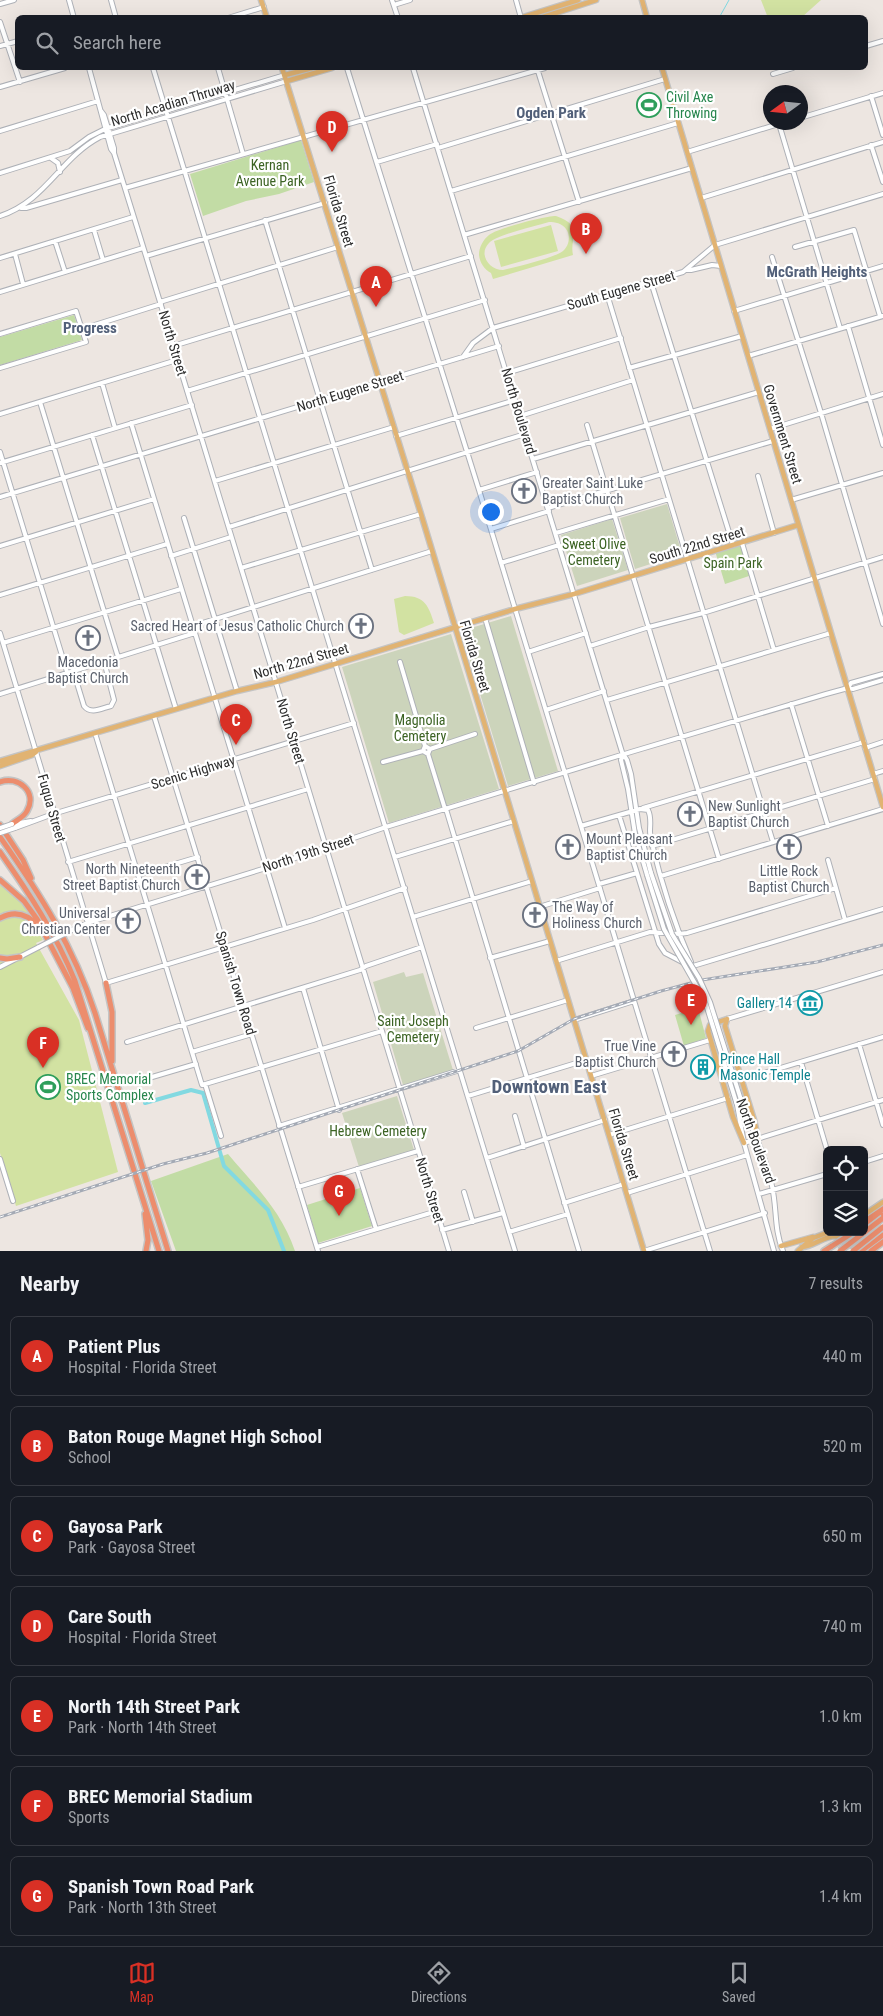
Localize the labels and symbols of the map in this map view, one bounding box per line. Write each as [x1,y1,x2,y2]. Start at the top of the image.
street label: North Acadian Thruway [109,76,237,129]
north arrow [763,85,808,130]
place label: Civil Axe Throwing [666,89,717,121]
sports icon: Civil Axe Throwing [636,92,662,118]
district label: Ogden Park [516,104,587,122]
pin: D [316,111,348,152]
park label: Kernan Avenue Park [236,157,305,189]
street label: Florida Street [321,173,357,249]
pin: B [570,213,602,254]
district label: McGrath Heights [767,263,868,281]
pin: A [360,266,392,307]
street label: South Eugene Street [565,267,677,313]
street label: North Street [156,309,190,377]
district label: Progress [63,319,117,337]
street label: North Boulevard [498,366,540,456]
street label: North Eugene Street [295,367,405,415]
street label: Government Street [760,383,806,485]
place label: Greater Saint Luke Baptist Church [542,475,643,507]
church icon: Greater Saint Luke Baptist Church [511,478,537,504]
your location [478,499,504,525]
street label: South 22nd Street [647,523,747,567]
park label: Sweet Olive Cemetery [562,536,627,568]
park label: Spain Park [703,555,763,571]
church icon: Sacred Heart of Jesus Catholic Church [348,613,374,639]
place label: Sacred Heart of Jesus Catholic Church [131,618,344,634]
street label: Florida Street [457,618,493,694]
church icon: Macedonia Baptist Church [75,625,101,651]
street label: North 22nd Street [252,640,350,682]
place label: Macedonia Baptist Church [47,654,129,686]
street label: North Street [274,697,308,765]
pin: C [220,704,252,745]
park label: Magnolia Cemetery [394,712,446,744]
street label: Scenic Highway [149,752,237,792]
street label: Fuqua Street [35,772,69,844]
place label: New Sunlight Baptist Church [708,798,789,830]
church icon: New Sunlight Baptist Church [677,801,703,827]
street label: North 19th Street [260,831,356,875]
place label: Mount Pleasant Baptist Church [586,831,673,863]
church icon: Mount Pleasant Baptist Church [555,834,581,860]
church icon: Little Rock Baptist Church [776,834,802,860]
place label: North Nineteenth Street Baptist Church [63,861,180,893]
place label: Little Rock Baptist Church [748,863,830,895]
church icon: North Nineteenth Street Baptist Church [184,864,210,890]
place label: The Way of Holiness Church [552,899,642,931]
church icon: The Way of Holiness Church [522,902,548,928]
place label: Universal Christian Center [21,905,110,937]
church icon: Universal Christian Center [115,908,141,934]
street label: Spanish Town Road [213,929,259,1037]
pin: E [675,984,707,1025]
museum icon: Gallery 14 [797,990,823,1016]
place label: Gallery 14 [737,995,792,1011]
park label: Saint Joseph Cemetery [377,1013,449,1045]
pin: F [27,1027,59,1068]
place label: True Vine Baptist Church [575,1038,656,1070]
church icon: True Vine Baptist Church [661,1041,687,1067]
place label: Prince Hall Masonic Temple [720,1051,811,1083]
building icon: Prince Hall Masonic Temple [690,1054,716,1080]
place label: BREC Memorial Sports Complex [66,1071,154,1103]
sports icon: BREC Memorial Sports Complex [35,1074,61,1100]
district label: Downtown East [491,1075,607,1098]
street label: North Boulevard [733,1096,779,1186]
street label: Florida Street [606,1106,642,1182]
park label: Hebrew Cemetery [329,1123,427,1139]
street label: North Street [413,1156,447,1224]
pin: G [323,1175,355,1216]

